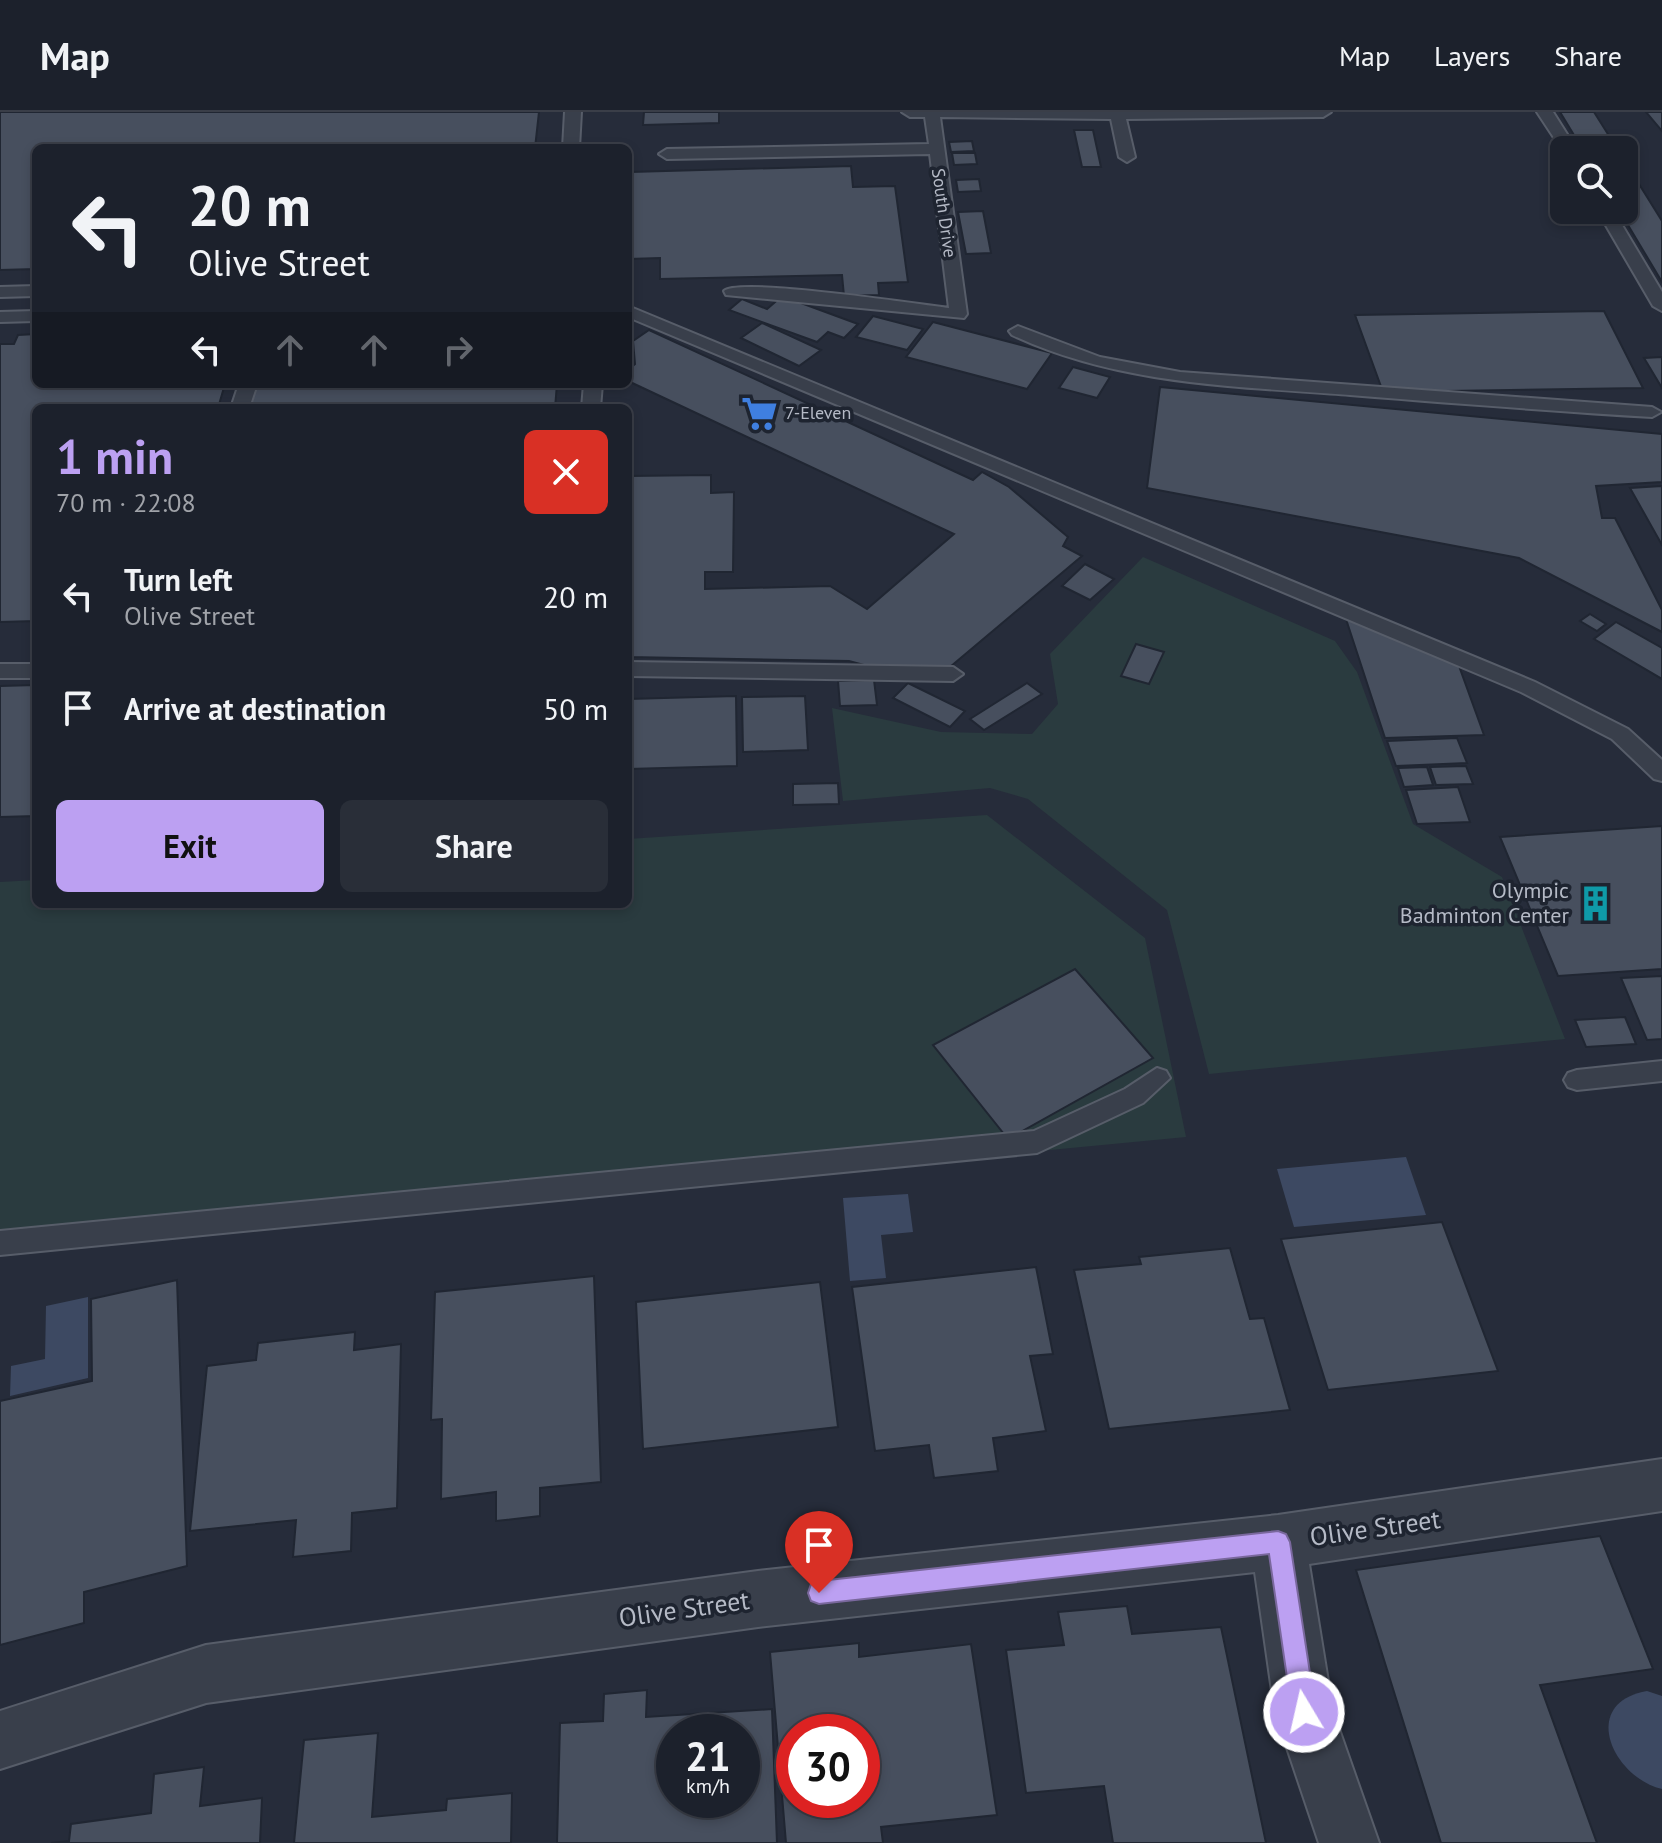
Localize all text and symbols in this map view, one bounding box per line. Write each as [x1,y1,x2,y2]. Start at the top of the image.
text: Map [40,31,110,80]
text: Map [1339,37,1390,74]
text: Layers [1434,37,1510,74]
text: Share [1554,37,1622,74]
map controls [1550,136,1638,224]
button: search [1550,136,1638,224]
street label: South Drive [927,167,962,259]
text: 20 m [188,169,311,241]
icon: left [56,176,160,280]
text: Olive Street [188,239,370,286]
icon: left [184,328,228,372]
icon: ahead [268,328,312,372]
icon: ahead [352,328,396,372]
icon: right [436,328,480,372]
supermarket icon: 7-Eleven [740,394,778,432]
place label: 7-Eleven [785,401,851,424]
text: 1 min [56,425,173,487]
button: close [524,430,608,514]
text: 70 m · 22:08 [56,486,196,519]
text: Turn left [124,560,232,599]
icon: left [56,574,100,618]
text: 20 m [543,577,608,616]
text: Olive Street [124,599,255,632]
icon: arrive [56,686,100,730]
text: Arrive at destination [124,689,386,728]
text: 50 m [543,689,608,728]
button: Exit [56,800,324,892]
button: Share [340,800,608,892]
place label: Olympic Badminton Center [1400,876,1570,929]
building icon: Olympic Badminton Center [1576,884,1614,922]
street label: Olive Street [1308,1502,1442,1553]
pin [785,1511,853,1593]
icon: arrive [797,1523,841,1567]
street label: Olive Street [617,1583,751,1634]
position arrow [1262,1670,1346,1754]
speed limit sign: 30 [776,1714,880,1818]
text: 21 [685,1730,731,1782]
text: km/h [686,1773,730,1799]

